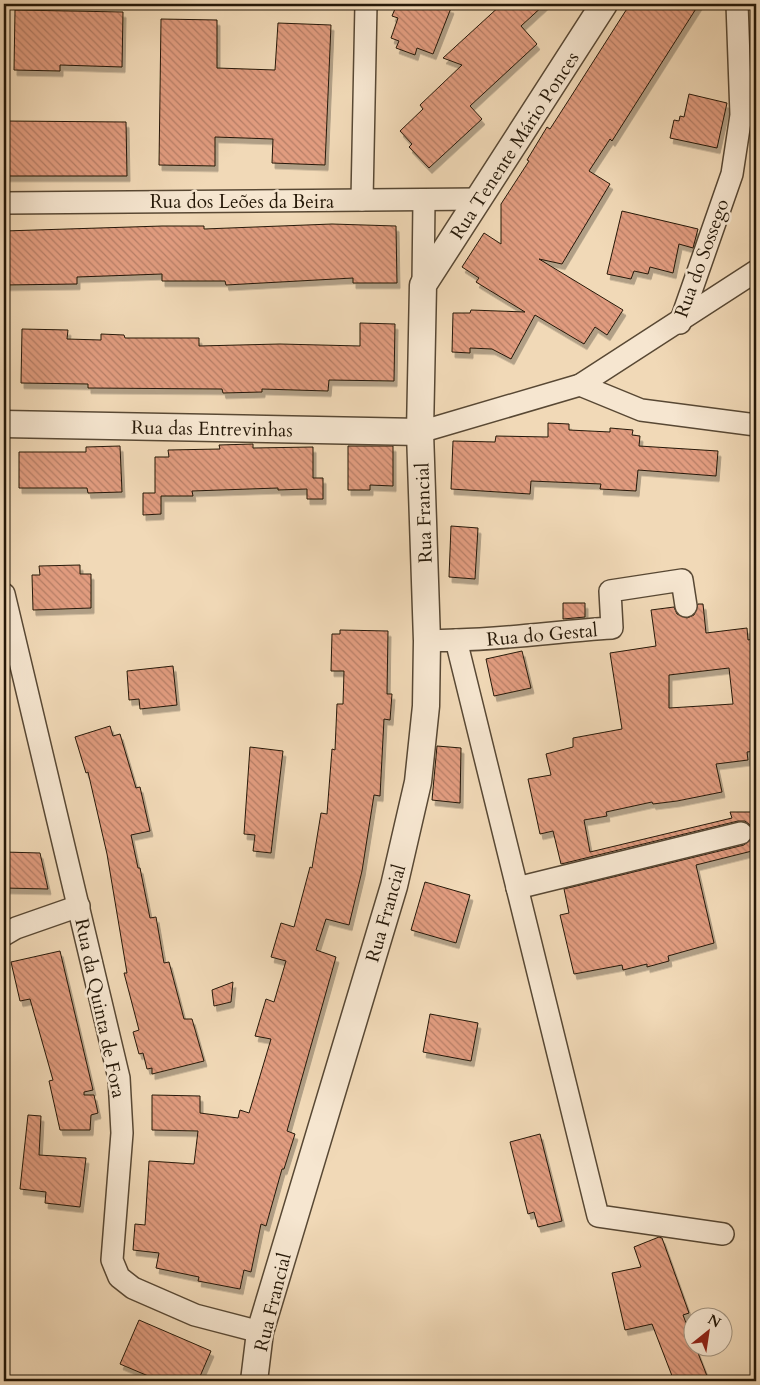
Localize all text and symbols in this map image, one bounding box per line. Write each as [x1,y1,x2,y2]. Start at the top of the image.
street label: Rua Tenente Mário Ponces [444,47,585,245]
street label: Rua dos Leões da Beira [150,189,334,215]
street label: Rua do Sossego [668,195,735,321]
street label: Rua das Entrevinhas [131,415,293,443]
street label: Rua Francial [409,462,439,564]
street label: Rua do Gestal [485,617,599,653]
street label: Rua Francial [360,861,412,965]
street label: Rua da Quinta de Fora [68,916,132,1100]
street label: Rua Francial [248,1250,298,1354]
north arrow [682,1308,732,1358]
text: N [704,1310,724,1332]

